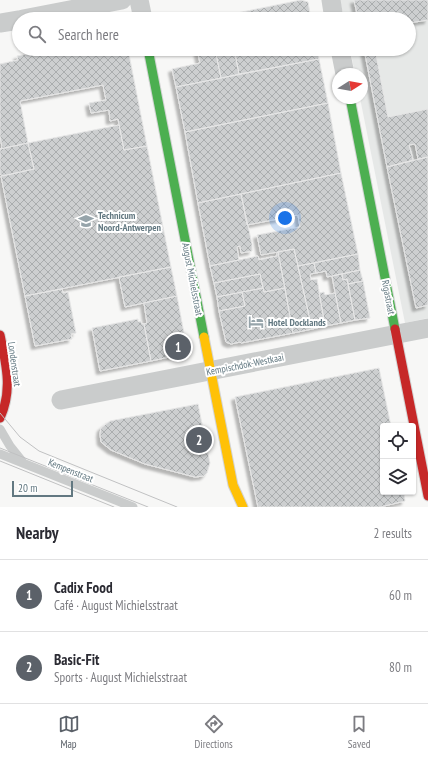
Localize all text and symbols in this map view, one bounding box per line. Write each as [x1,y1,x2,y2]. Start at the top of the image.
search box [12,12,416,56]
icon: search [26,23,48,45]
text: Search here [58,25,119,44]
north arrow [332,68,368,104]
your location [275,208,295,228]
place label: Technicum Noord-Antwerpen [98,209,162,234]
school or university icon: Technicum Noord-Antwerpen [77,212,95,230]
street label: August Michielsstraat [179,241,206,317]
street label: Rigastraat [379,279,398,316]
hotel icon: Hotel Docklands [247,313,265,331]
place label: Hotel Docklands [268,316,326,329]
pin: 1 [165,332,191,362]
street label: Londenstraat [5,341,24,387]
street label: Kempischdok-Westkaai [205,351,285,378]
map controls [380,423,416,495]
button: locate [380,423,416,459]
pin: 2 [186,425,212,455]
street label: Kempenstraat [46,456,96,486]
button: layers [380,459,416,495]
scale bar [12,479,73,498]
text: 20 m [18,481,37,495]
text: Nearby [16,522,59,544]
text: 2 results [373,525,412,542]
text: Cadix Food [54,578,113,597]
text: 1 [26,587,32,604]
text: 60 m [389,587,412,604]
text: Café · August Michielsstraat [54,597,178,614]
text: Basic-Fit [54,650,99,669]
text: 2 [26,659,32,676]
text: 80 m [389,659,412,676]
text: Sports · August Michielsstraat [54,669,187,686]
tab: Map [58,713,80,751]
tab: Directions [195,713,233,751]
tab: Saved [348,713,370,751]

